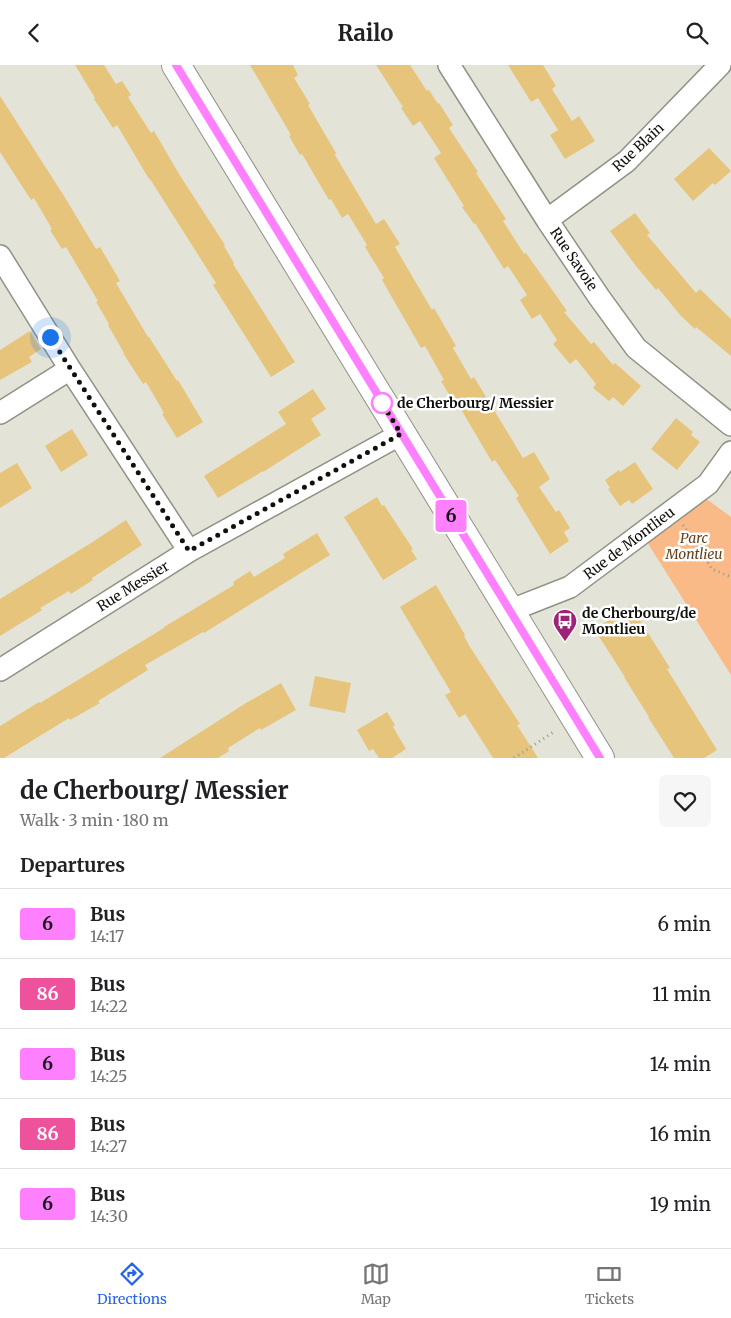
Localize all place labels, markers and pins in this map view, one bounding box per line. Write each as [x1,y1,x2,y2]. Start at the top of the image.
marker: de Cherbourg/ Messier [371,392,393,414]
place label: de Cherbourg/ Messier [397,394,554,412]
place label: de Cherbourg/de Montlieu [582,604,697,638]
bus stop icon: de Cherbourg/de Montlieu [552,608,578,642]

